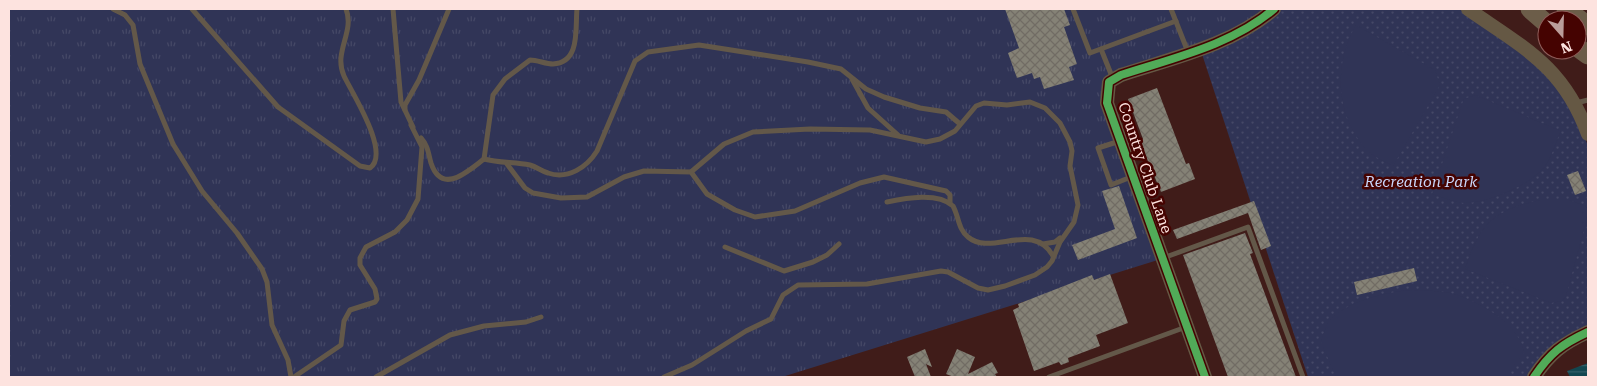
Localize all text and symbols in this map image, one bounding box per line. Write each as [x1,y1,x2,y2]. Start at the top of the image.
north arrow [1537,10,1587,60]
text: N [1558,38,1574,57]
street label: Country Club Lane [1114,100,1176,236]
park label: Recreation Park [1364,173,1478,191]

